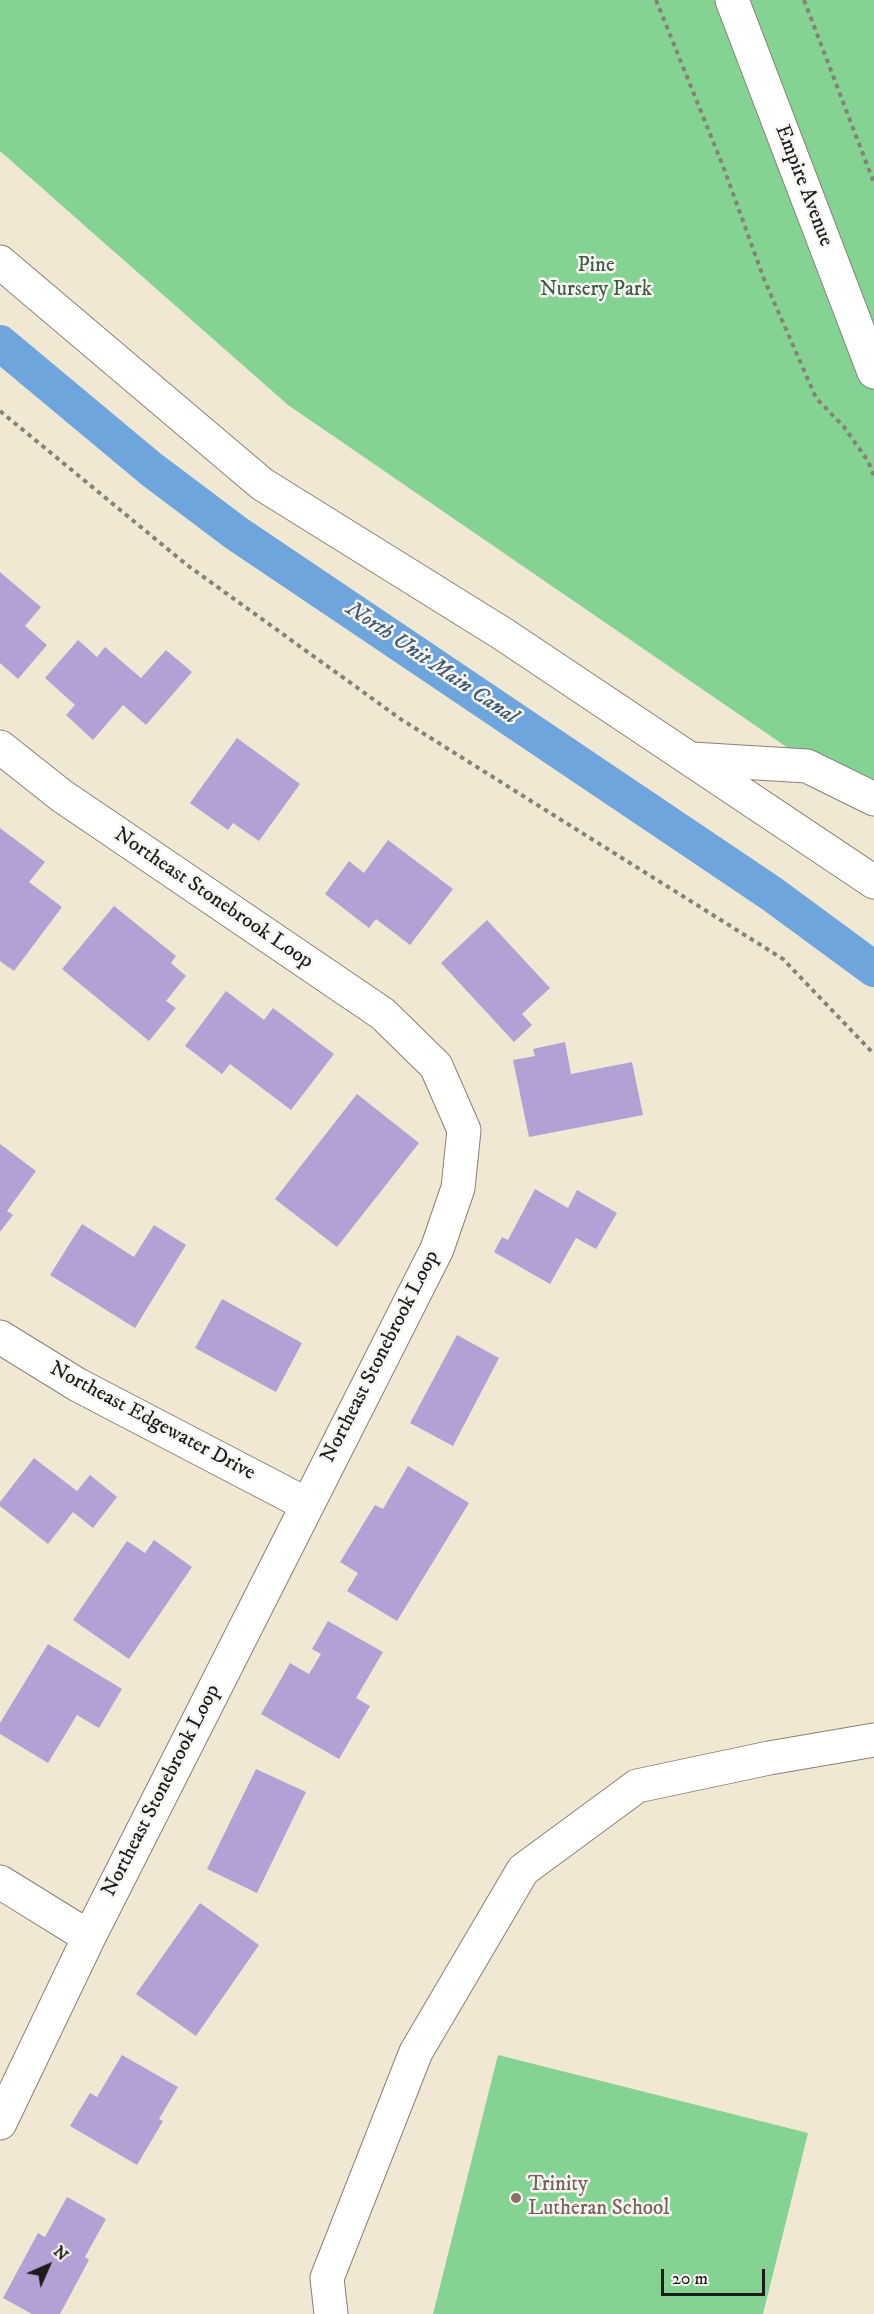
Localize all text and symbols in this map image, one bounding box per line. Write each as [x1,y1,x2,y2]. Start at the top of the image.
street label: Empire Avenue [768,122,838,250]
park label: Pine Nursery Park [540,254,652,304]
water label: North Unit Main Canal [340,597,522,731]
street label: Northeast Stonebrook Loop [109,823,317,975]
street label: Northeast Stonebrook Loop [316,1247,446,1467]
street label: Northeast Edgewater Drive [45,1357,259,1487]
street label: Northeast Stonebrook Loop [97,1681,227,1901]
place label: Trinity Lutheran School [528,2173,669,2223]
marker: Trinity Lutheran School [509,2191,523,2205]
north arrow [18,2236,78,2296]
text: N [49,2242,72,2265]
scale bar [664,2257,768,2295]
text: 20 m [672,2268,708,2290]

